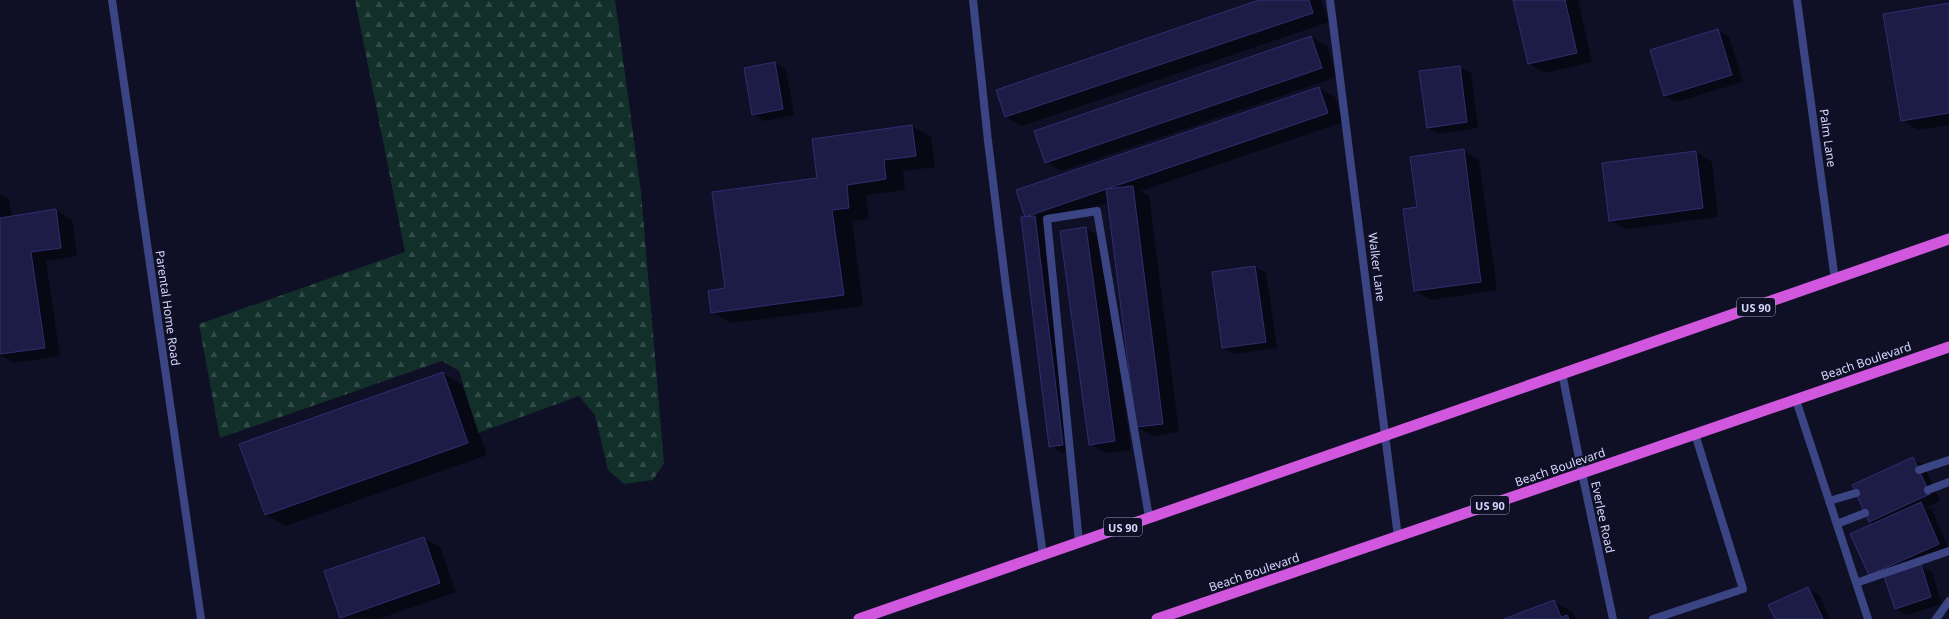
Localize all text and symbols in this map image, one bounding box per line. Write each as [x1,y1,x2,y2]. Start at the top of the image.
street label: Palm Lane [1816,108,1841,168]
street label: Walker Lane [1364,232,1390,303]
street label: Parental Home Road [151,249,185,367]
road number: US 90 [1737,298,1775,316]
street label: Beach Boulevard [1818,338,1914,384]
street label: Beach Boulevard [1512,444,1608,490]
street label: Everlee Road [1587,479,1619,555]
road number: US 90 [1471,496,1509,514]
road number: US 90 [1104,518,1142,536]
street label: Beach Boulevard [1206,549,1302,595]

